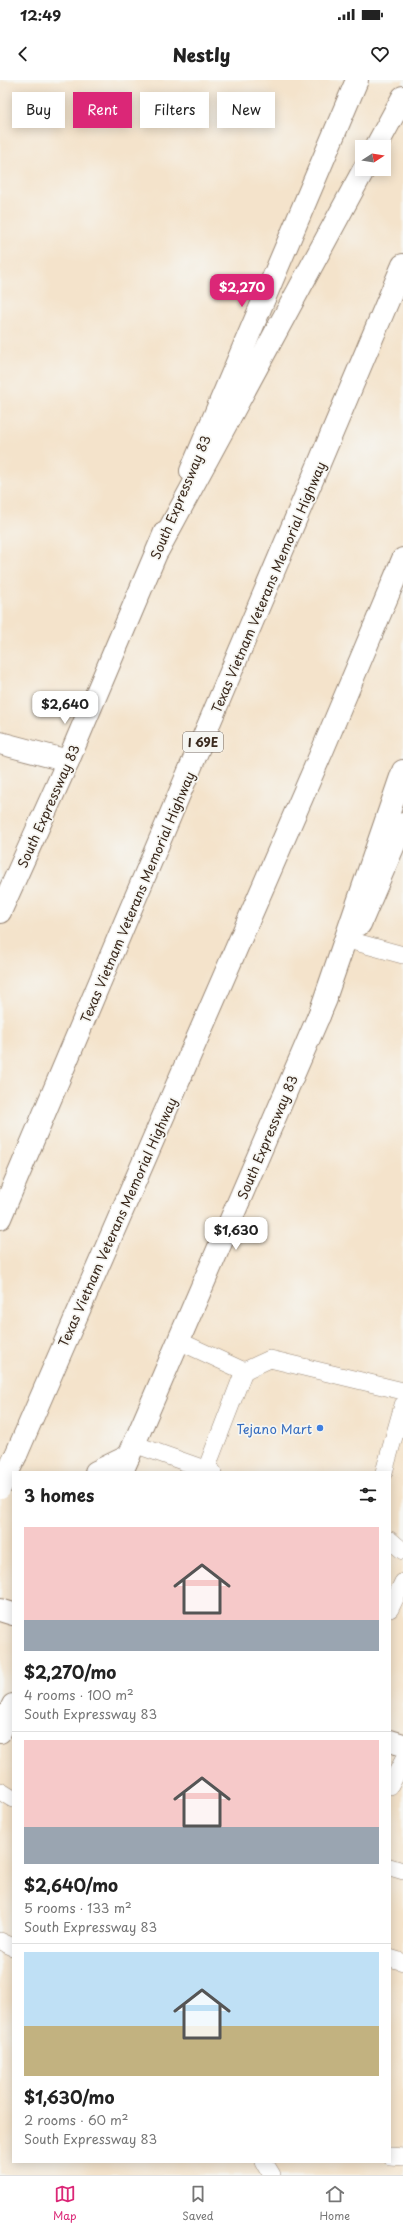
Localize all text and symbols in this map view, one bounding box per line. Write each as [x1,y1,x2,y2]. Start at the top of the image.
text: 12:49 [20,3,61,26]
text: Nestly [173,41,230,68]
icon: back [12,43,34,65]
icon: heart [369,43,391,65]
chip: Buy [12,92,65,128]
chip: Rent [73,92,132,128]
chip: Filters [140,92,209,128]
chip: New [217,92,275,128]
north arrow [355,140,391,176]
map controls [355,140,391,176]
pin: $2,270 [209,274,275,308]
text: $2,270 [219,277,265,296]
street label: South Expressway 83 [145,432,215,562]
street label: Texas Vietnam Veterans Memorial Highway [206,458,330,716]
pin: $2,640 [32,691,98,725]
text: $2,640 [41,694,89,713]
road number: I 69E [183,732,223,752]
street label: South Expressway 83 [12,741,84,871]
street label: Texas Vietnam Veterans Memorial Highway [75,768,199,1026]
street label: South Expressway 83 [232,1072,302,1202]
street label: Texas Vietnam Veterans Memorial Highway [53,1094,181,1350]
pin: $1,630 [203,1217,269,1251]
text: $1,630 [214,1220,258,1239]
place label: Tejano Mart [236,1419,312,1438]
marker: Tejano Mart [315,1423,325,1433]
text: 3 homes [24,1482,94,1508]
icon: filters [357,1484,379,1506]
icon: home [166,1553,238,1625]
text: $2,270/mo [24,1659,116,1685]
text: 4 rooms · 100 m² [24,1685,134,1704]
text: South Expressway 83 [24,1704,157,1723]
icon: home [166,1766,238,1838]
text: $2,640/mo [24,1872,118,1898]
text: 5 rooms · 133 m² [24,1898,132,1917]
text: South Expressway 83 [24,1917,157,1936]
icon: home [166,1978,238,2050]
text: $1,630/mo [24,2084,114,2110]
text: 2 rooms · 60 m² [24,2110,129,2129]
text: South Expressway 83 [24,2129,157,2148]
tab: Map [53,2183,76,2224]
tab: Saved [182,2183,214,2224]
tab: Home [319,2183,350,2224]

